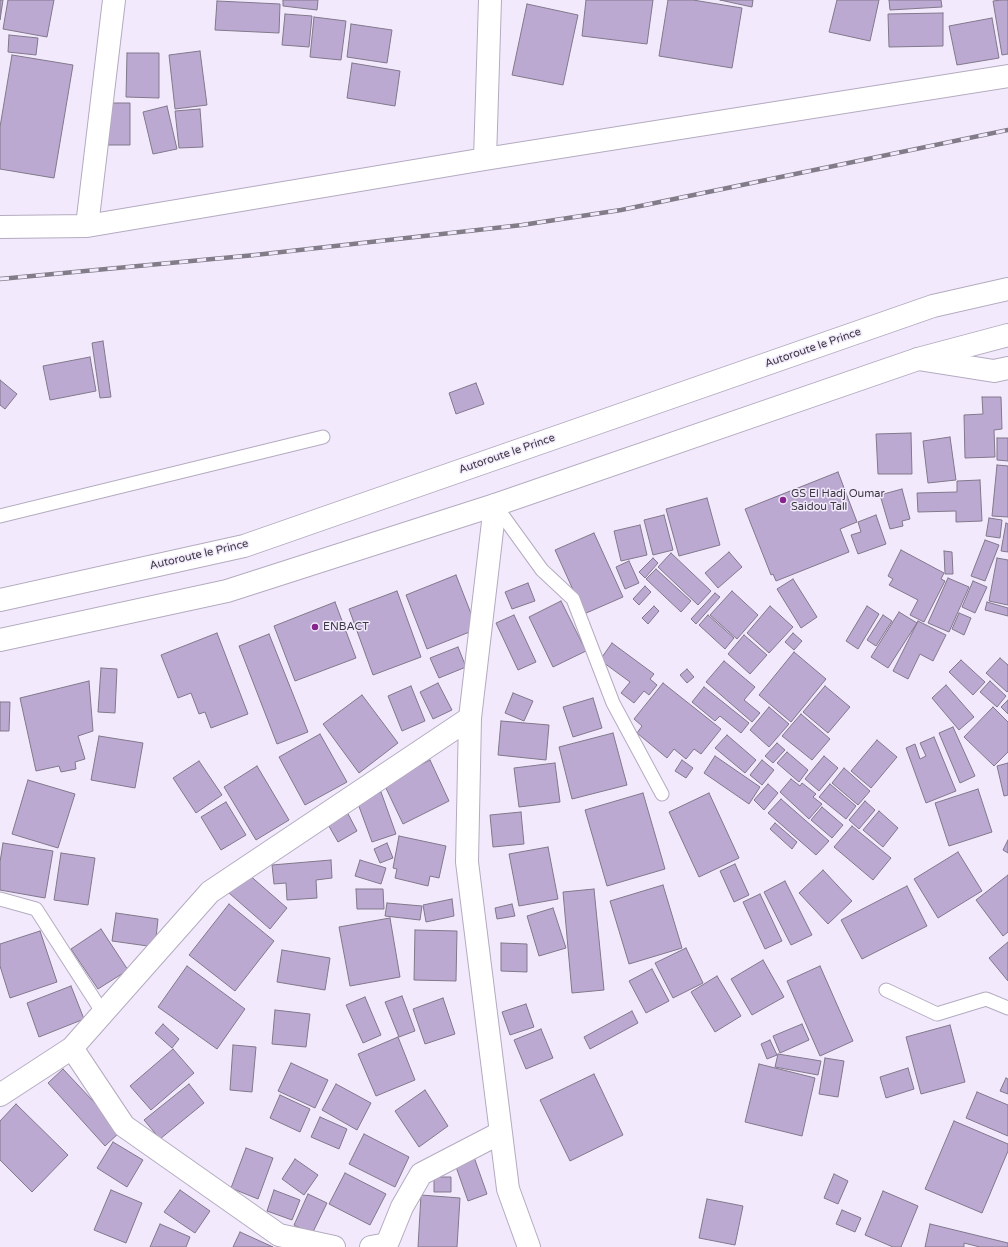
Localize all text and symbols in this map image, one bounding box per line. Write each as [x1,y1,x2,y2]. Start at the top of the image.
street label: Autoroute le Prince [763,325,863,371]
street label: Autoroute le Prince [457,431,557,477]
place label: GS El Hadj Oumar Saidou Tall [791,487,885,513]
marker: GS El Hadj Oumar Saidou Tall [778,495,788,505]
street label: Autoroute le Prince [148,537,250,573]
place label: ENBACT [323,620,369,634]
marker: ENBACT [310,622,320,632]

